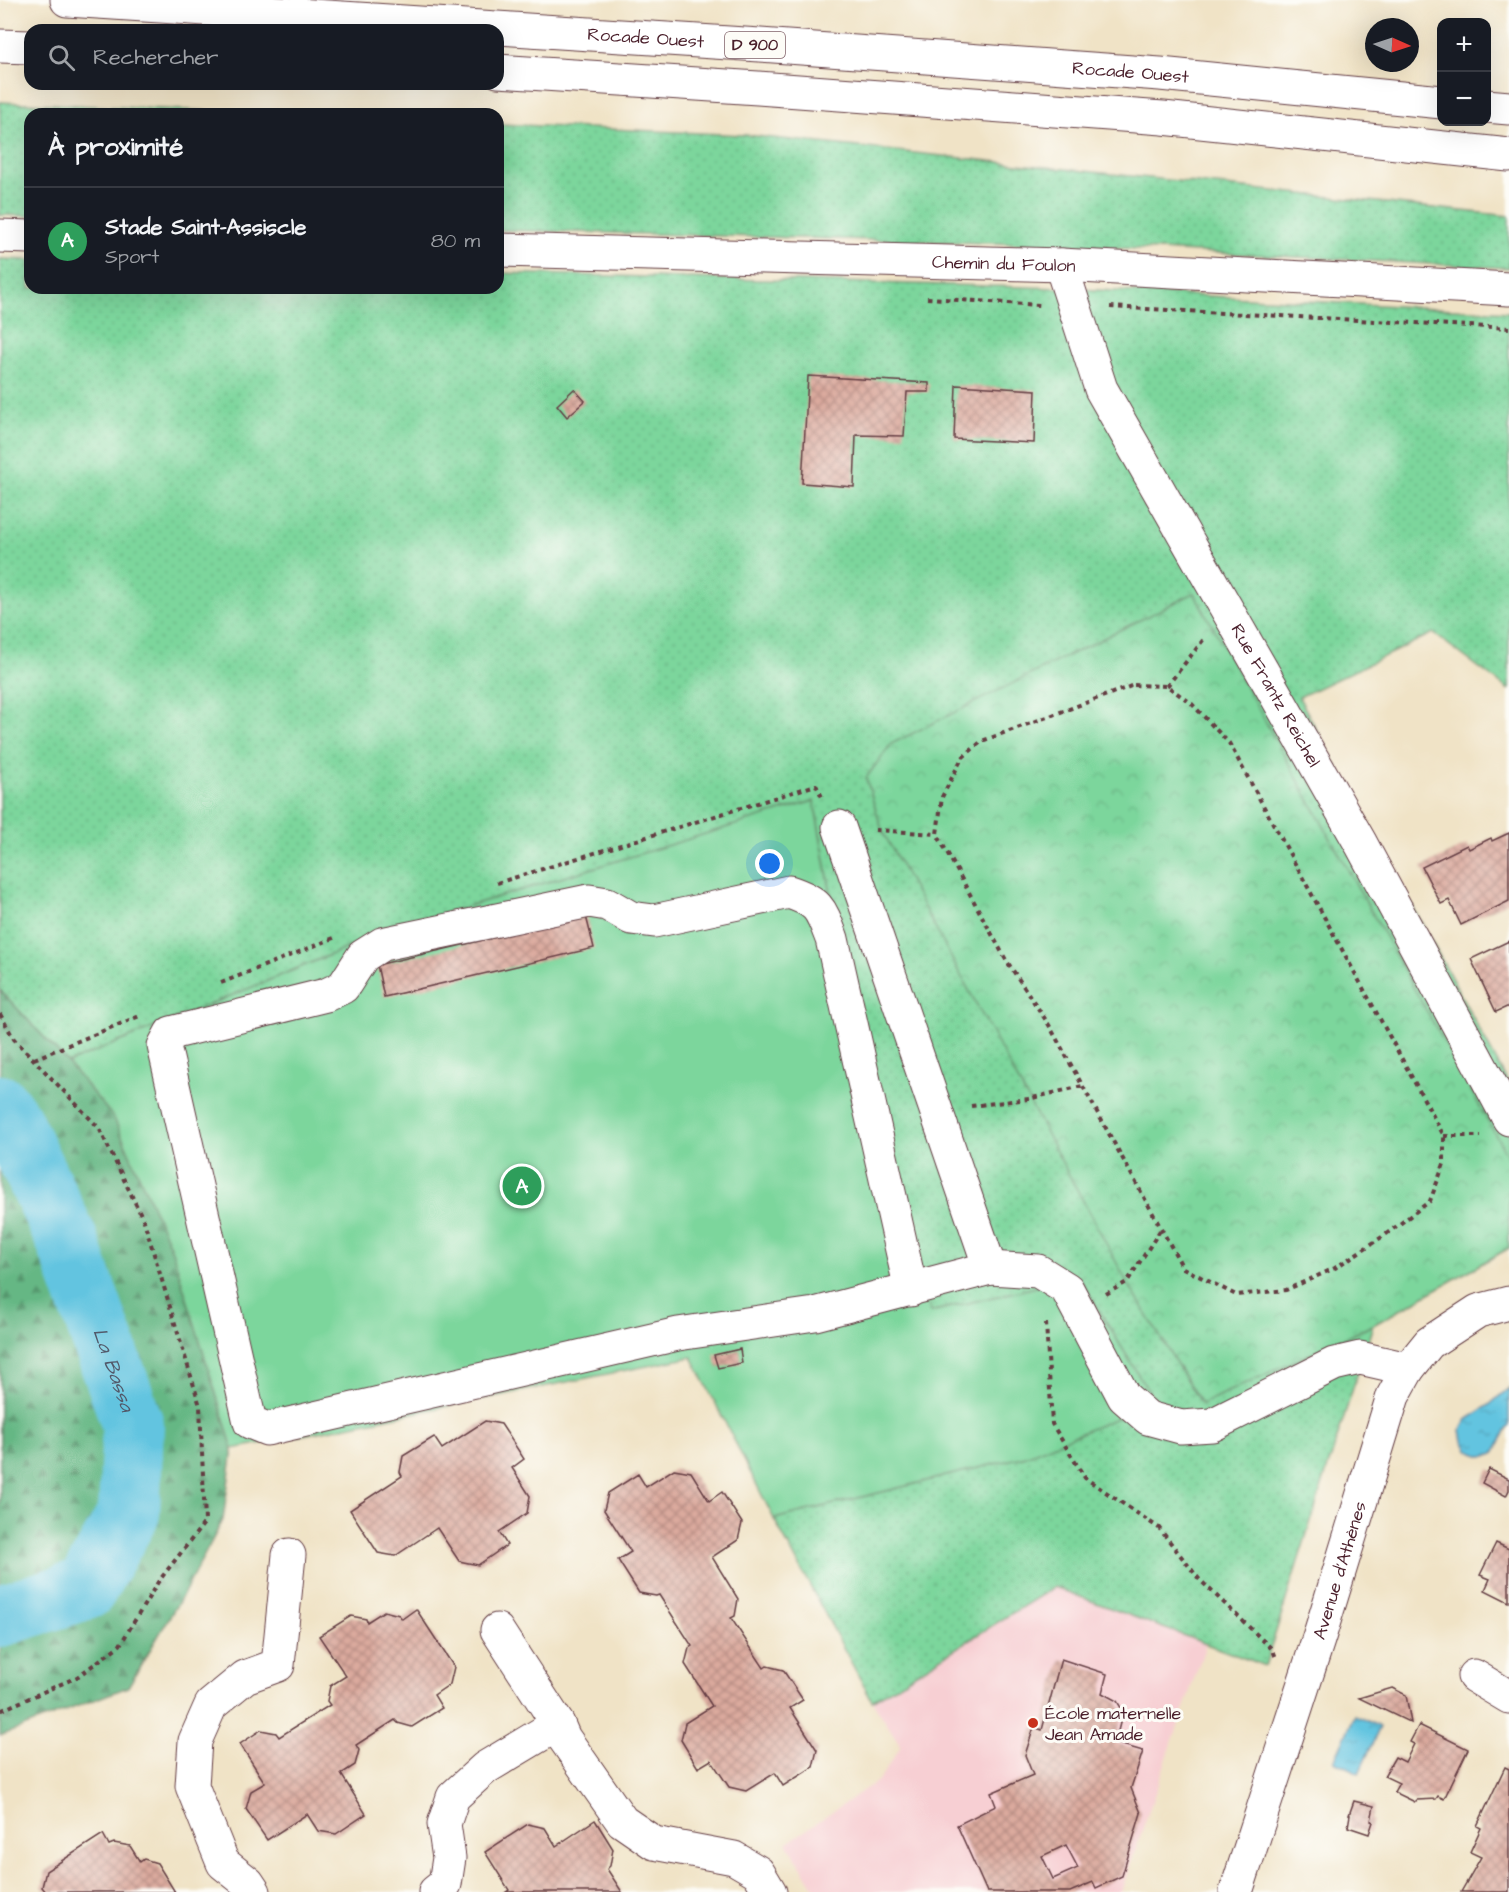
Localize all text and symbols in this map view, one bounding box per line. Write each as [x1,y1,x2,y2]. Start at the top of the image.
north arrow [1365,18,1419,72]
map controls [1437,18,1491,126]
button: + [1437,18,1491,72]
street label: Rocade Ouest [587,21,706,54]
search box [24,24,504,90]
road number: D 900 [725,32,785,58]
icon: search [45,41,78,74]
text: Rechercher [93,42,218,73]
street label: Rocade Ouest [1071,55,1191,89]
button: − [1437,72,1491,126]
text: À proximité [48,129,183,165]
text: Stade Saint-Assiscle [105,212,306,243]
text: A [61,227,74,255]
text: 80 m [431,227,480,255]
text: Sport [105,243,159,271]
street label: Chemin du Foulon [932,249,1076,278]
street label: Rue Frantz Reichel [1225,619,1327,772]
your location [755,849,784,878]
pin: A [502,1164,542,1208]
water label: La Bassa [86,1324,141,1416]
street label: Avenue d'Athènes [1307,1498,1372,1642]
place label: École maternelle Jean Amade [1045,1701,1181,1747]
marker: École maternelle Jean Amade [1026,1716,1040,1730]

